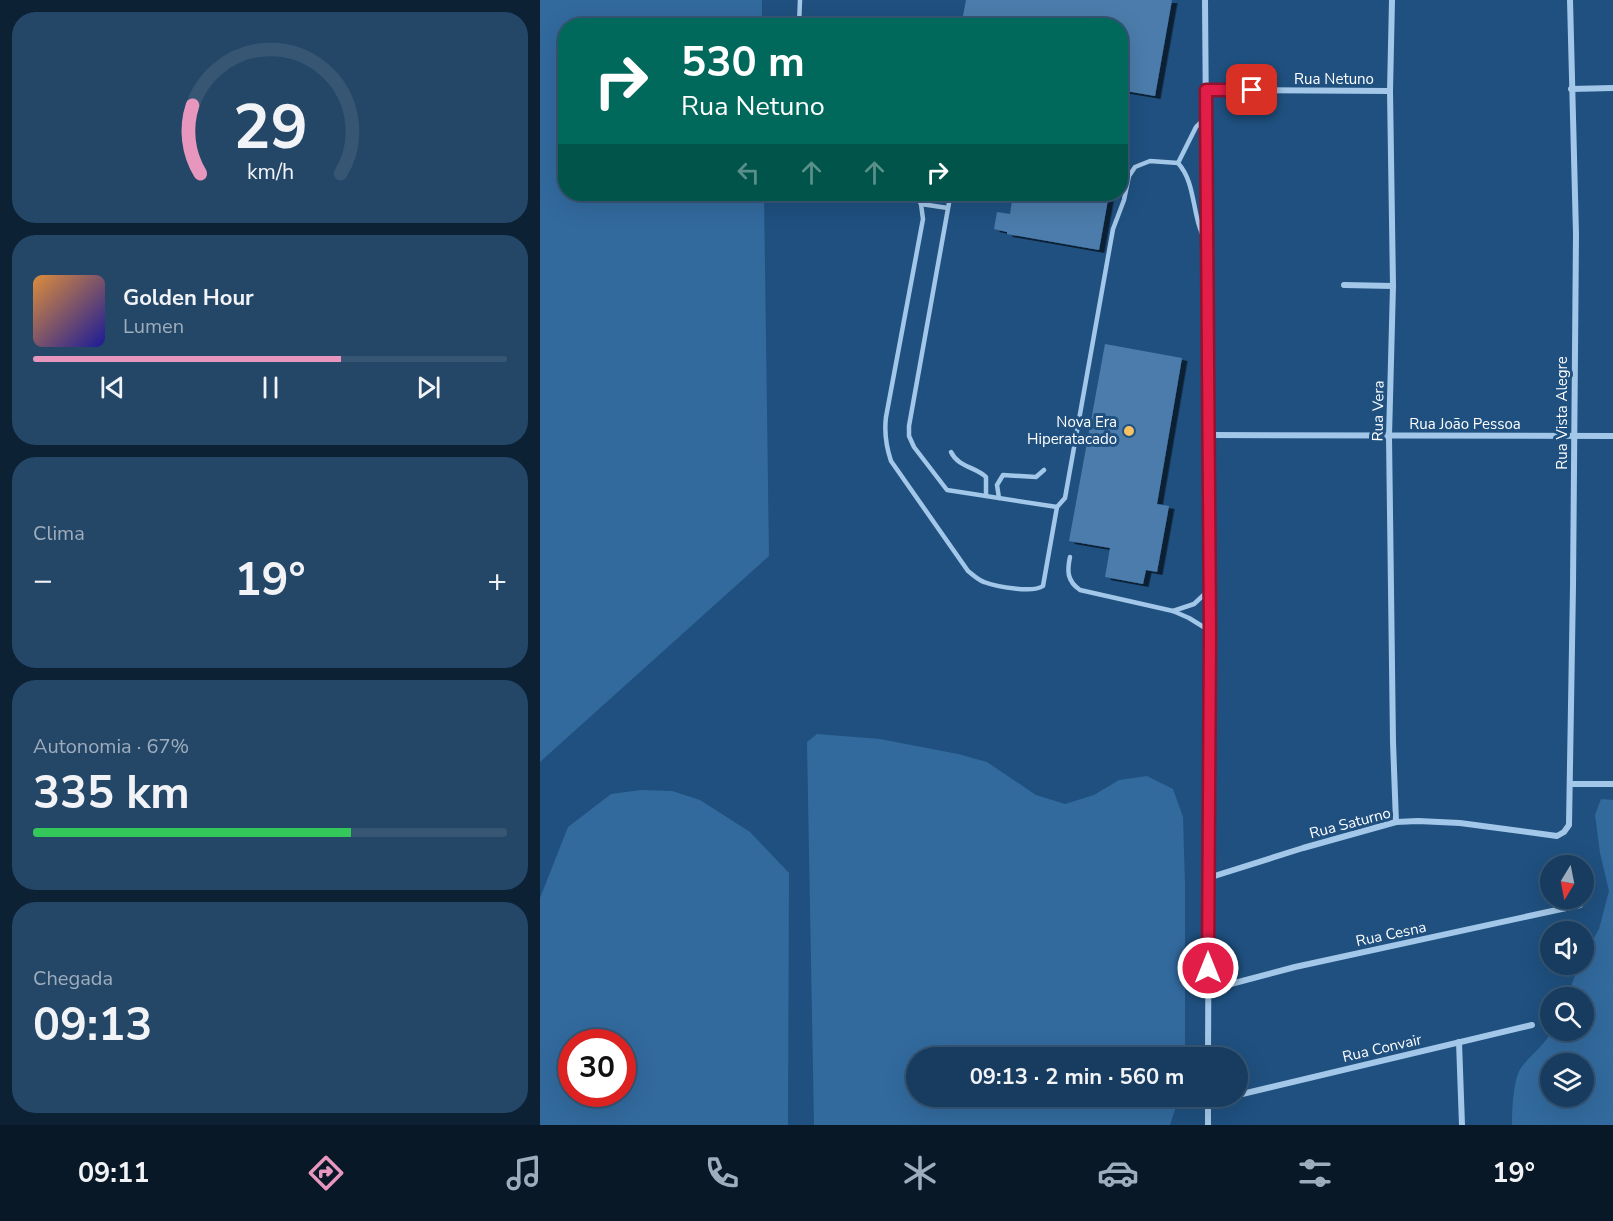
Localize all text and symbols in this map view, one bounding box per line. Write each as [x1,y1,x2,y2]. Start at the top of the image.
text: 530 m [681,34,805,91]
icon: right [582,42,660,120]
pin [1226,64,1277,115]
street label: Rua Netuno [1294,69,1374,89]
icon: arrive [1235,73,1268,106]
text: 29 [233,85,307,170]
text: Rua Netuno [681,88,825,125]
icon: left [732,156,765,189]
icon: ahead [795,156,828,189]
icon: ahead [858,156,891,189]
icon: right [921,156,954,189]
text: km/h [246,158,294,188]
text: Golden Hour [123,283,254,313]
text: Lumen [123,313,184,340]
street label: Rua Vista Alegre [1552,356,1572,470]
icon: previous [96,371,129,404]
icon: pause [254,371,287,404]
icon: next [412,371,445,404]
street label: Rua Vera [1367,380,1389,442]
place label: Nova Era Hiperatacado [1027,412,1117,449]
street label: Rua João Pessoa [1409,414,1521,434]
marker: Nova Era Hiperatacado [1122,424,1136,438]
text: Clima [33,520,85,547]
text: 19° [234,550,306,611]
text: − [33,558,53,603]
text: + [487,558,507,603]
text: Autonomia · 67% [33,733,189,760]
text: 335 km [33,763,190,824]
street label: Rua Saturno [1307,803,1393,843]
north arrow [1540,855,1594,909]
map controls [1540,855,1594,1107]
street label: Rua Cesna [1354,917,1428,951]
button: sound [1540,921,1594,975]
position arrow [1176,936,1240,1000]
text: Chegada [33,965,113,992]
button: search [1540,987,1594,1041]
text: 09:13 [33,995,152,1056]
speed limit sign: 30 [558,1029,636,1107]
street label: Rua Convair [1340,1029,1424,1067]
button: layers [1540,1053,1594,1107]
text: 09:13 · 2 min · 560 m [970,1062,1184,1092]
icon: directions [305,1152,347,1194]
icon: music [503,1152,545,1194]
icon: phone [701,1152,743,1194]
icon: climate [899,1152,941,1194]
icon: car [1097,1152,1139,1194]
icon: filters [1294,1152,1336,1194]
text: 09:11 [78,1155,149,1192]
text: 19° [1492,1155,1535,1192]

